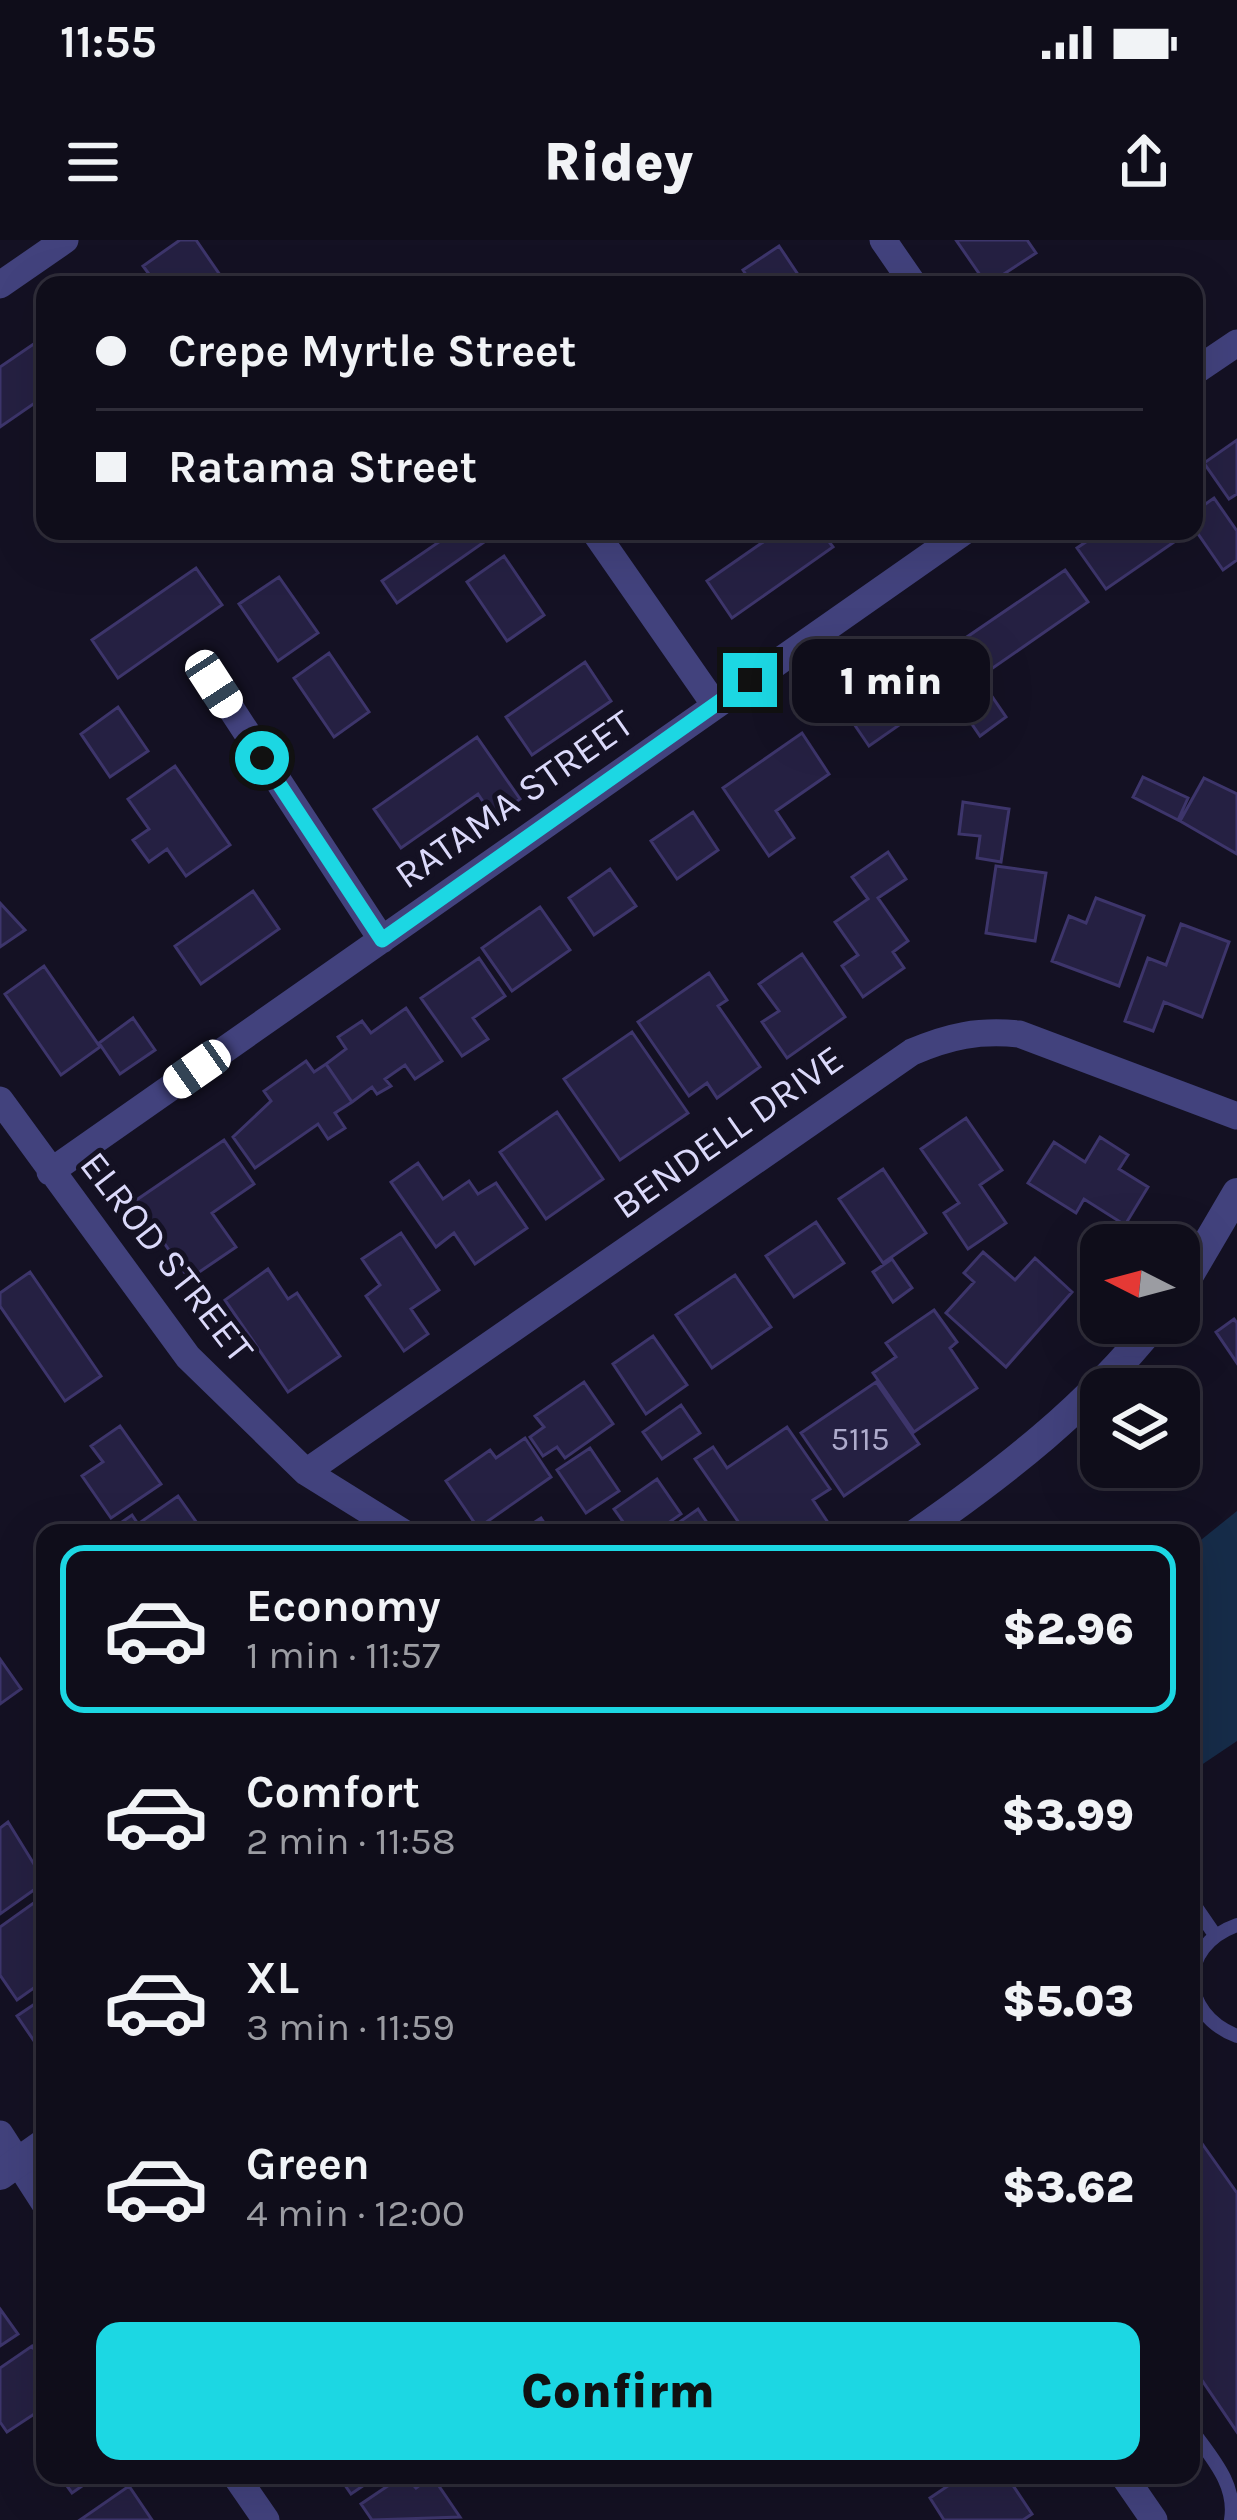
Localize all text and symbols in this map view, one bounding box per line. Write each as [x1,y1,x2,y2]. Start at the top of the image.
text: 11:55 [60,16,157,68]
icon: menu [60,129,126,195]
icon: share [1111,129,1177,195]
text: Ridey [544,130,693,194]
text: Crepe Myrtle Street [168,325,577,377]
text: Ratama Street [168,441,477,493]
callout: 1 min [792,638,990,722]
car [179,644,249,724]
route end [723,653,777,707]
text: 1 min [840,658,942,704]
street label: RATAMA STREET [386,700,642,898]
route start [235,731,289,785]
car [157,1034,237,1104]
street label: BENDELL DRIVE [604,1036,852,1228]
street label: ELROD STREET [71,1143,264,1372]
north arrow [1080,1224,1200,1344]
map controls [1080,1224,1200,1488]
button: layers [1080,1368,1200,1488]
house number: 5115 [830,1420,890,1458]
icon: car [102,1575,210,1683]
text: Economy [246,1580,441,1632]
text: $2.96 [1003,1603,1134,1655]
text: 1 min · 11:57 [246,1632,440,1678]
icon: car [102,1761,210,1869]
text: Comfort [246,1766,420,1818]
text: $3.99 [1002,1789,1134,1841]
text: 2 min · 11:58 [246,1818,456,1864]
icon: car [102,1947,210,2055]
text: XL [246,1952,299,2004]
text: $5.03 [1002,1975,1134,2027]
text: 3 min · 11:59 [246,2004,455,2050]
icon: car [102,2133,210,2241]
text: Green [246,2138,370,2190]
text: $3.62 [1002,2161,1134,2213]
text: 4 min · 12:00 [246,2190,465,2236]
button: Confirm [96,2322,1140,2460]

